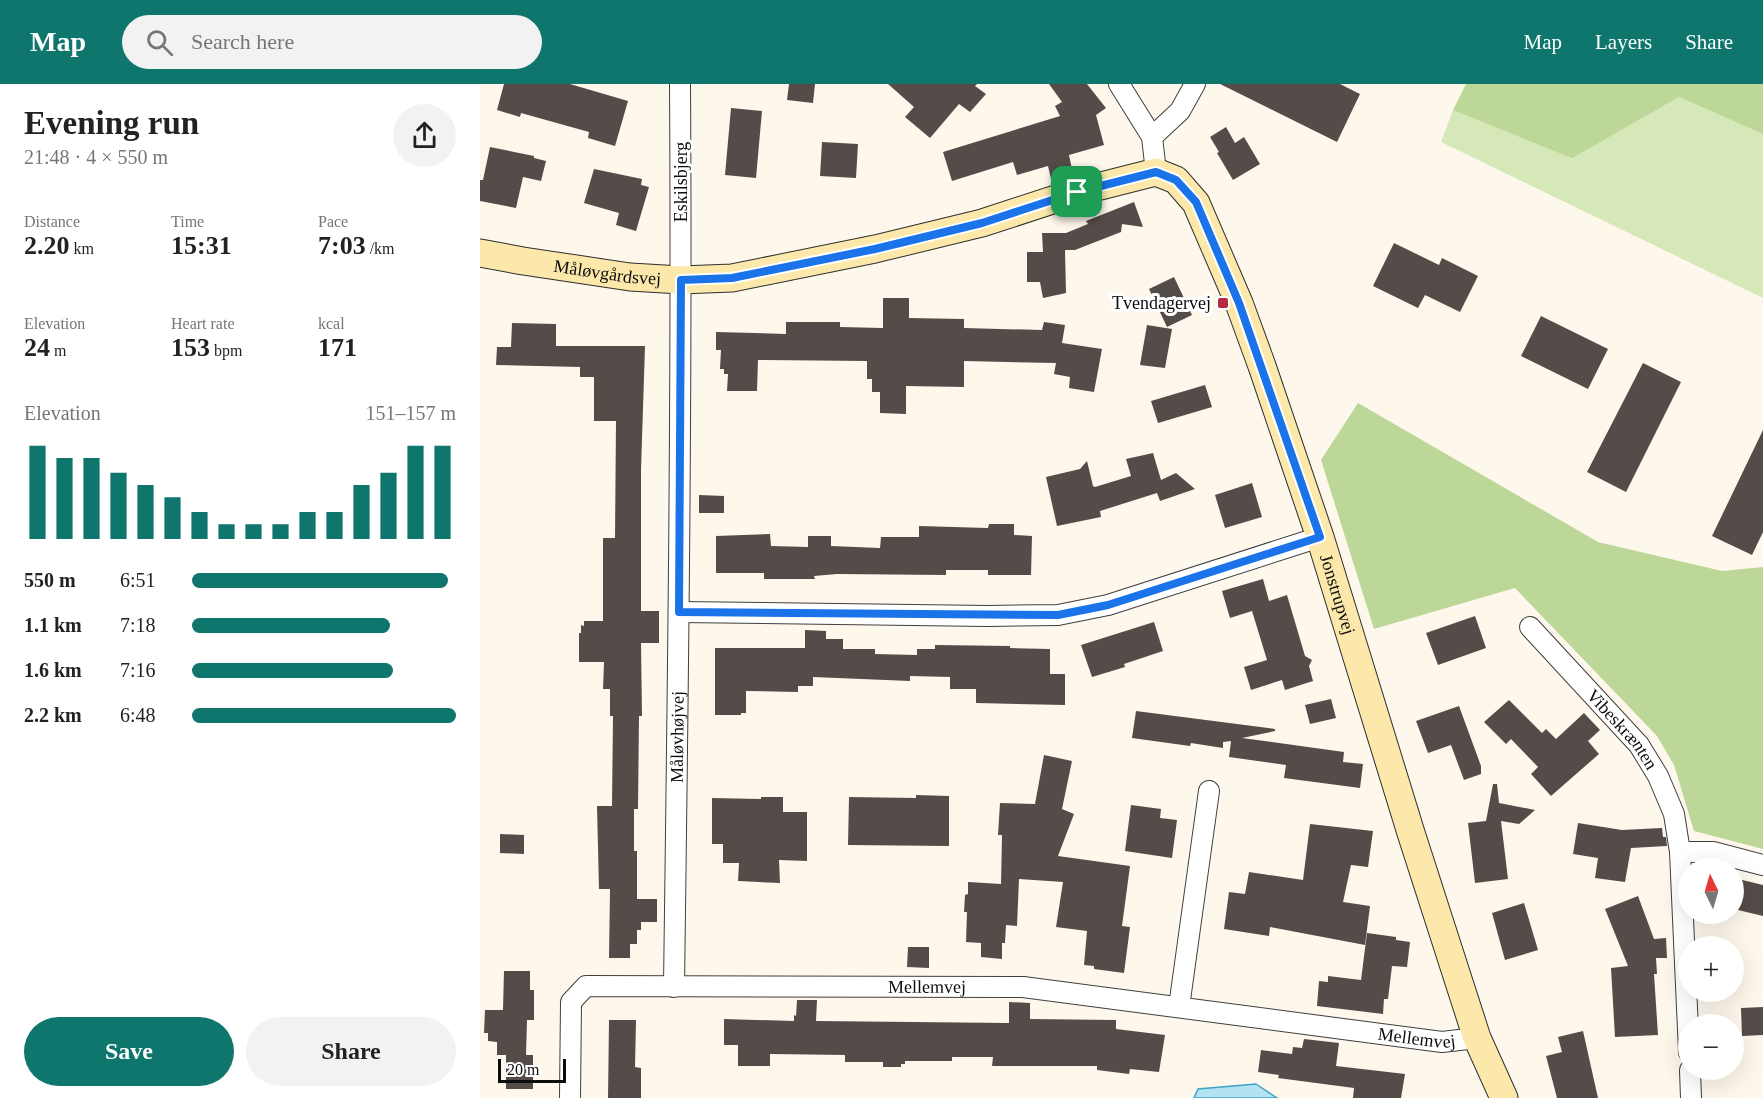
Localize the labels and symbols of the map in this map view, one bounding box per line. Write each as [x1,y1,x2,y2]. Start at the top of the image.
street label: Eskilsbjerg [671,142,691,222]
pin [1051,166,1102,217]
street label: Måløvgårdsvej [552,256,662,289]
place label: Tvendagervej [1112,293,1211,313]
marker: Tvendagervej [1216,296,1230,310]
street label: Jonstrupvej [1316,552,1359,637]
street label: Vibeskrænten [1583,685,1662,773]
street label: Måløvhøjvej [667,691,688,783]
north arrow [1678,858,1744,924]
street label: Mellemvej [888,977,966,997]
street label: Mellemvej [1377,1024,1457,1052]
scale bar [498,1056,566,1084]

